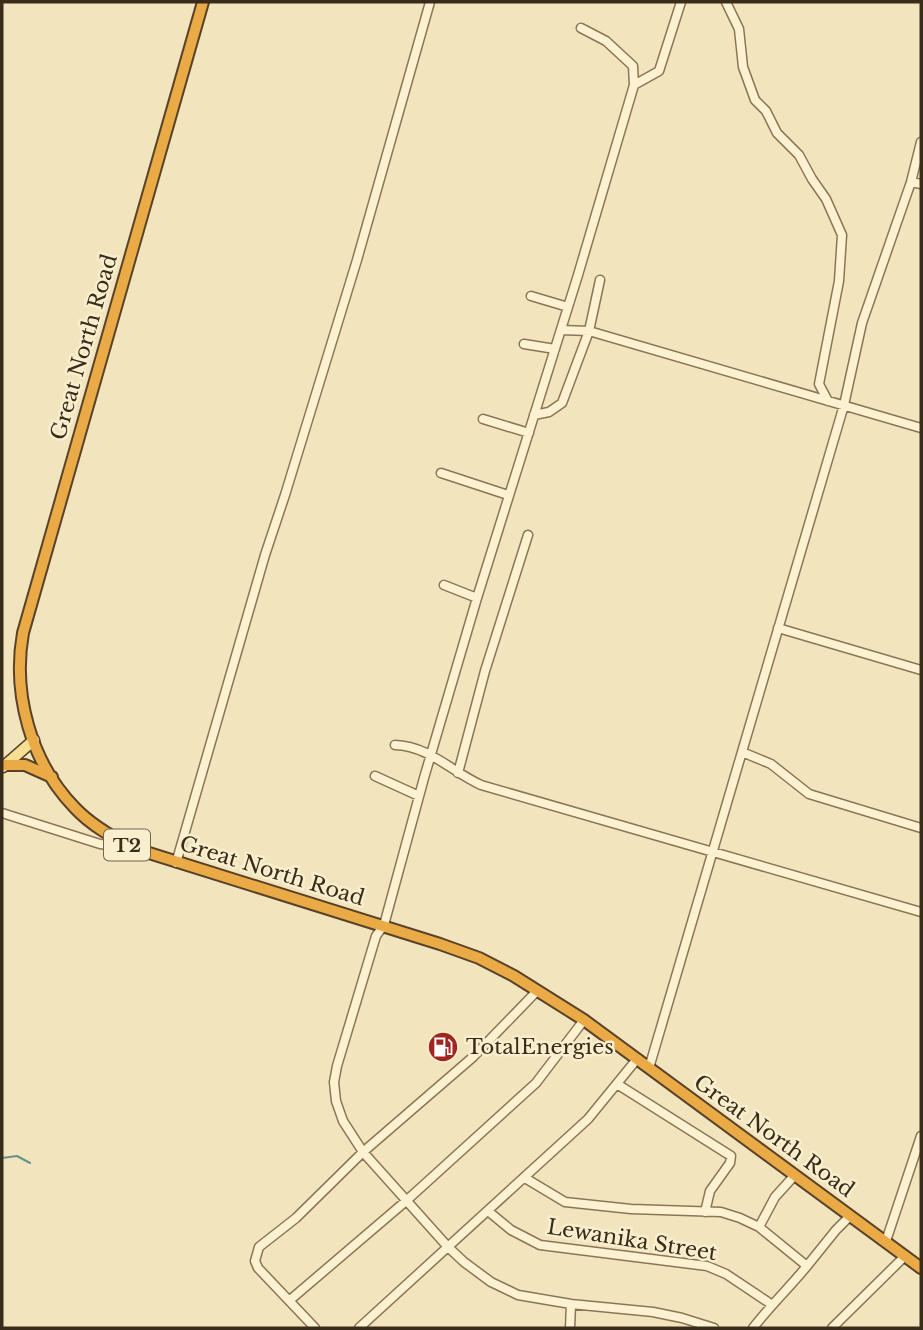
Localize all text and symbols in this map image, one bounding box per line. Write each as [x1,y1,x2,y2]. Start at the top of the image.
street label: Great North Road [45,251,123,443]
road number: T2 [104,830,150,860]
street label: Great North Road [176,830,368,912]
fuel station icon: TotalEnergies [426,1030,460,1064]
place label: TotalEnergies [466,1034,614,1060]
street label: Great North Road [689,1069,859,1203]
street label: Lewanika Street [545,1214,719,1266]

